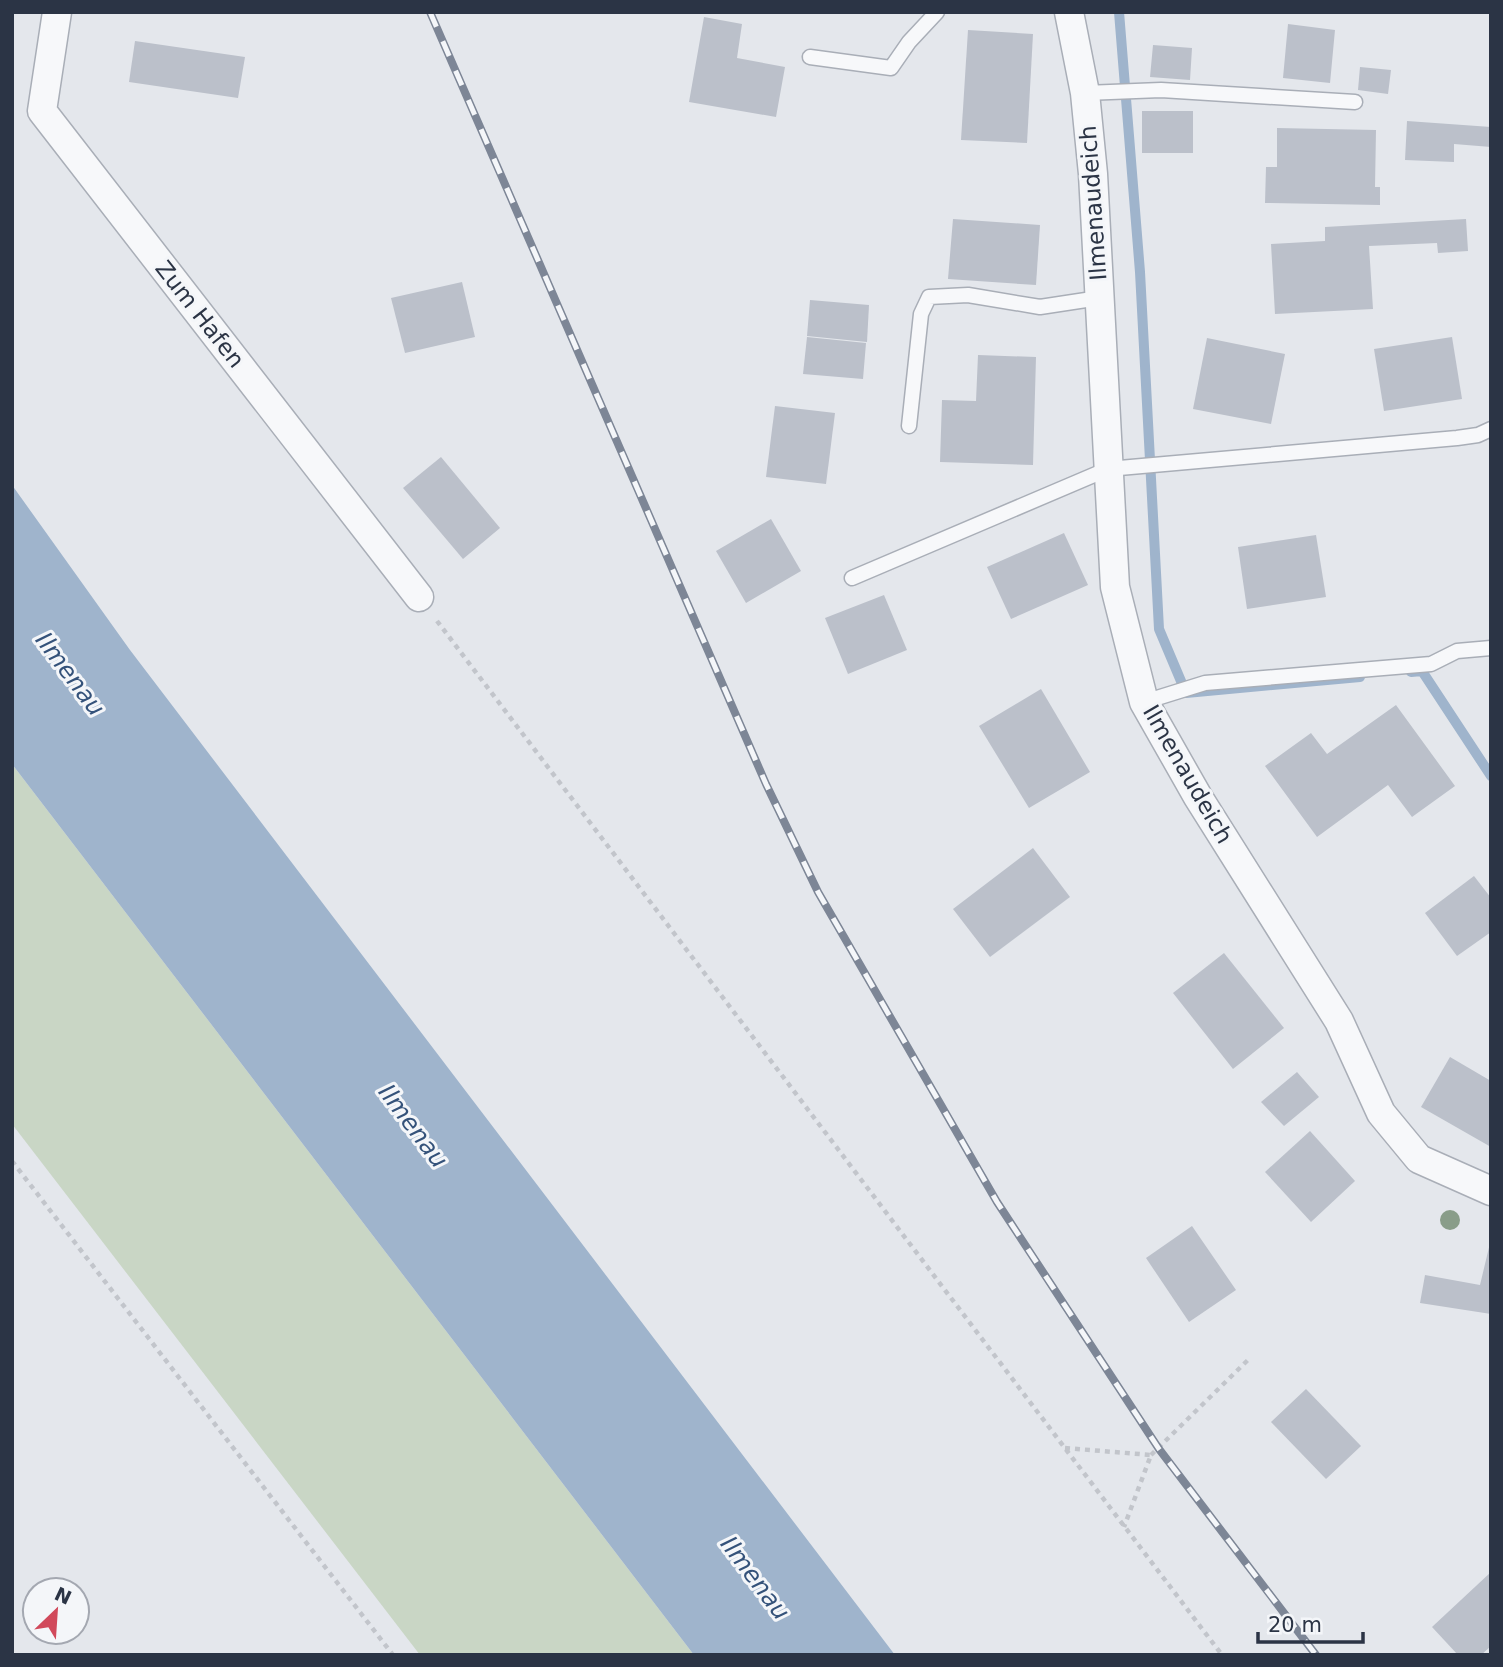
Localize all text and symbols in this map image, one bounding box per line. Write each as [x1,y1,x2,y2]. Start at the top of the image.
street label: Ilmenaudeich [1075,125,1111,281]
street label: Zum Hafen [150,255,250,373]
water label: Ilmenau [30,627,110,721]
street label: Ilmenaudeich [1138,700,1238,848]
water label: Ilmenau [373,1079,453,1173]
water label: Ilmenau [715,1531,795,1625]
north arrow [21,1576,91,1646]
text: N [51,1582,75,1609]
scale bar [1258,1600,1363,1644]
text: 20 m [1268,1613,1322,1637]

